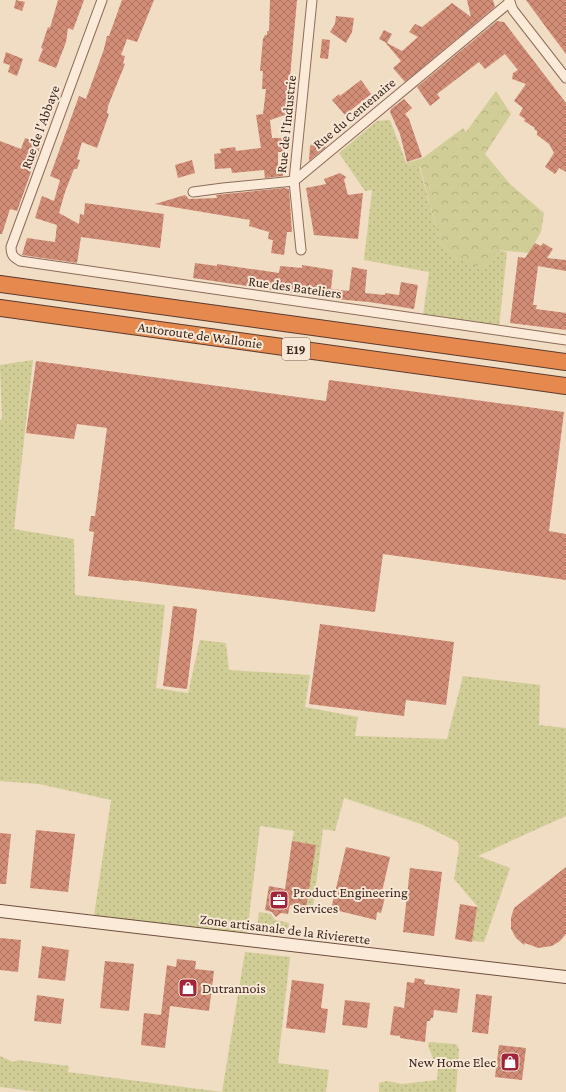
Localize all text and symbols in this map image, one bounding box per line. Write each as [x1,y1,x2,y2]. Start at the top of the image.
street label: Rue de l'Industrie [273,74,299,174]
street label: Rue du Centenaire [310,74,398,152]
street label: Rue de l'Abbaye [17,83,63,171]
street label: Rue des Bateliers [247,273,343,301]
street label: Autoroute de Wallonie [137,318,263,352]
road number: E19 [282,338,310,360]
place label: Product Engineering Services [293,884,408,916]
office icon: Product Engineering Services [268,889,290,911]
street label: Zone artisanale de la Rivierette [199,911,371,947]
shop icon: Dutrannois [177,977,199,999]
place label: Dutrannois [202,980,266,996]
shop icon: New Home Elec [499,1051,521,1073]
place label: New Home Elec [408,1054,496,1070]

